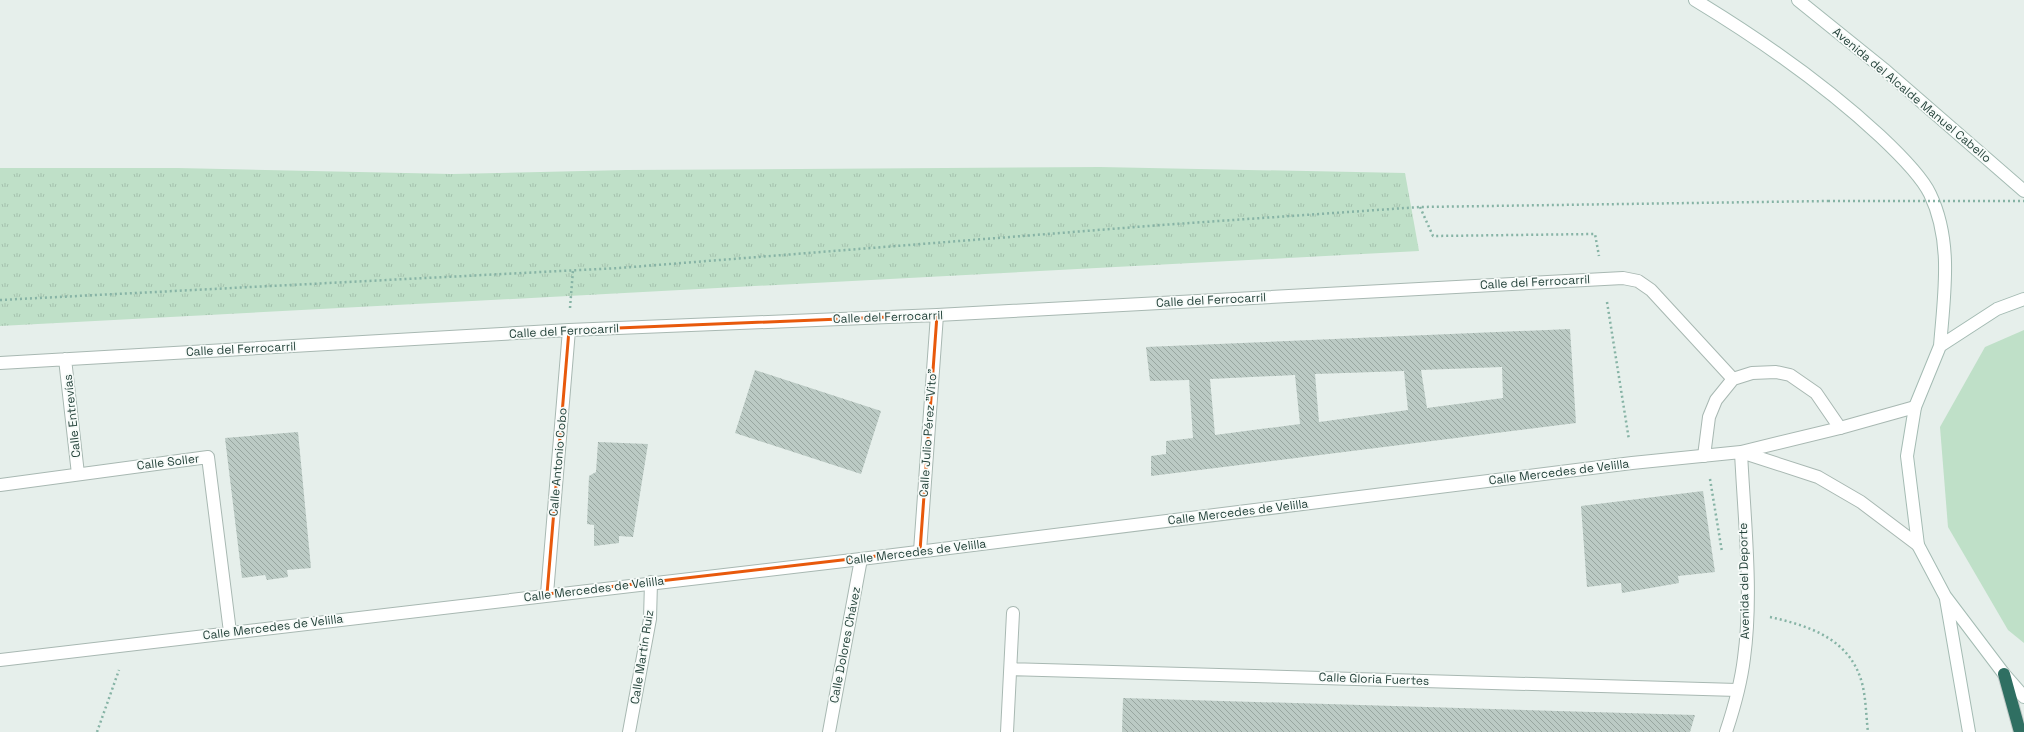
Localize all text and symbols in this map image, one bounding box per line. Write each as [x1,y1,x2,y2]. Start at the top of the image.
street label: Avenida del Alcalde Manuel Cabello [1829,24,1995,166]
street label: Calle del Ferrocarril [1480,271,1590,293]
street label: Calle del Ferrocarril [1156,289,1266,311]
street label: Calle del Ferrocarril [833,307,943,327]
street label: Calle del Ferrocarril [509,320,619,342]
street label: Calle del Ferrocarril [186,338,296,360]
street label: Calle Julio Pérez "Vito" [916,368,940,498]
street label: Calle Entrevías [60,373,84,459]
street label: Calle Antonio Cobo [545,407,571,517]
street label: Calle Soller [136,450,201,474]
street label: Calle Mercedes de Velilla [1488,455,1630,489]
street label: Calle Mercedes de Velilla [1167,495,1309,529]
street label: Avenida del Deporte [1735,523,1753,639]
street label: Calle Mercedes de Velilla [845,535,987,569]
street label: Calle Mercedes de Velilla [523,572,665,606]
street label: Calle Dolores Chávez [826,585,864,705]
street label: Calle Martín Ruiz [627,609,657,705]
street label: Calle Mercedes de Velilla [202,610,344,644]
street label: Calle Gloria Fuertes [1318,669,1430,689]

